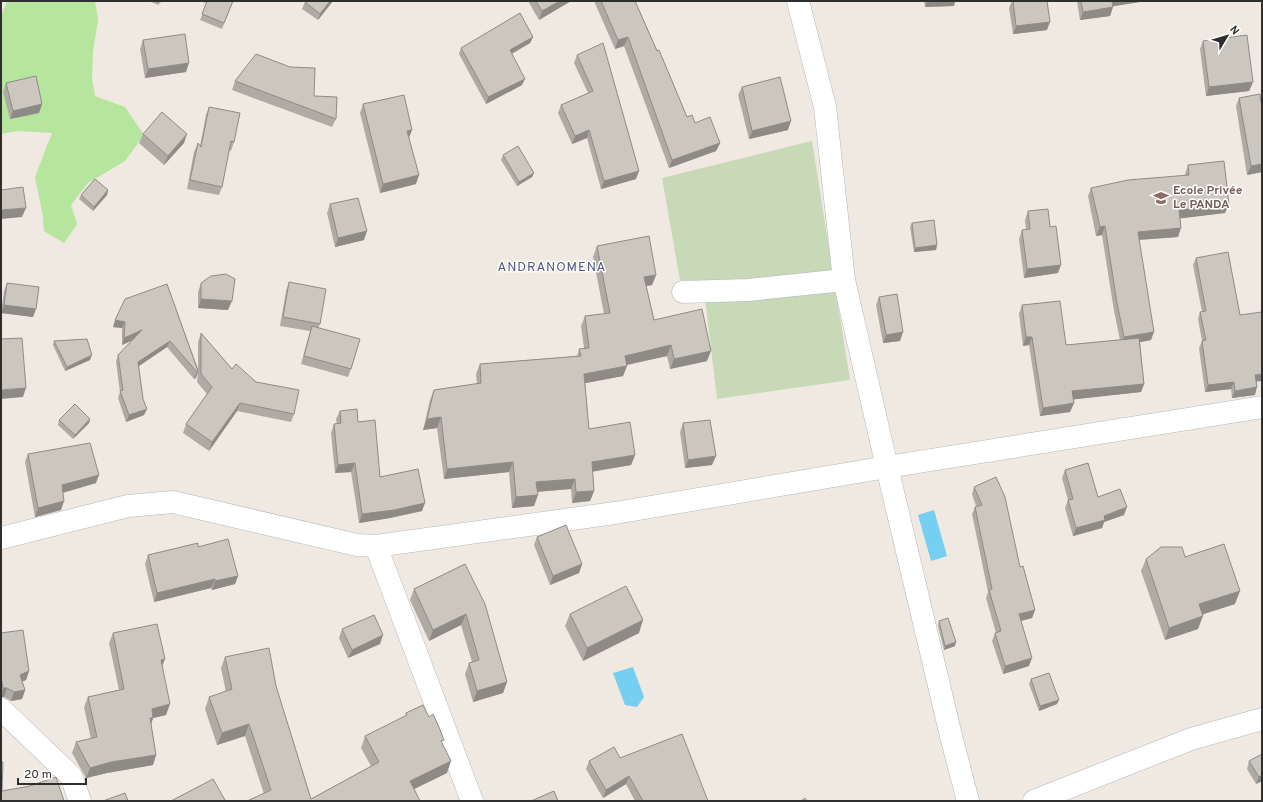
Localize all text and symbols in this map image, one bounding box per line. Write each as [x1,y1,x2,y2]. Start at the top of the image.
north arrow [1207,16,1247,56]
text: N [1226,23,1242,38]
place label: Ecole Privée Le PANDA [1173,183,1243,213]
school or university icon: Ecole Privée Le PANDA [1152,189,1170,207]
district label: ANDRANOMENA [498,260,606,276]
scale bar [18,760,86,786]
text: 20 m [24,767,52,783]

